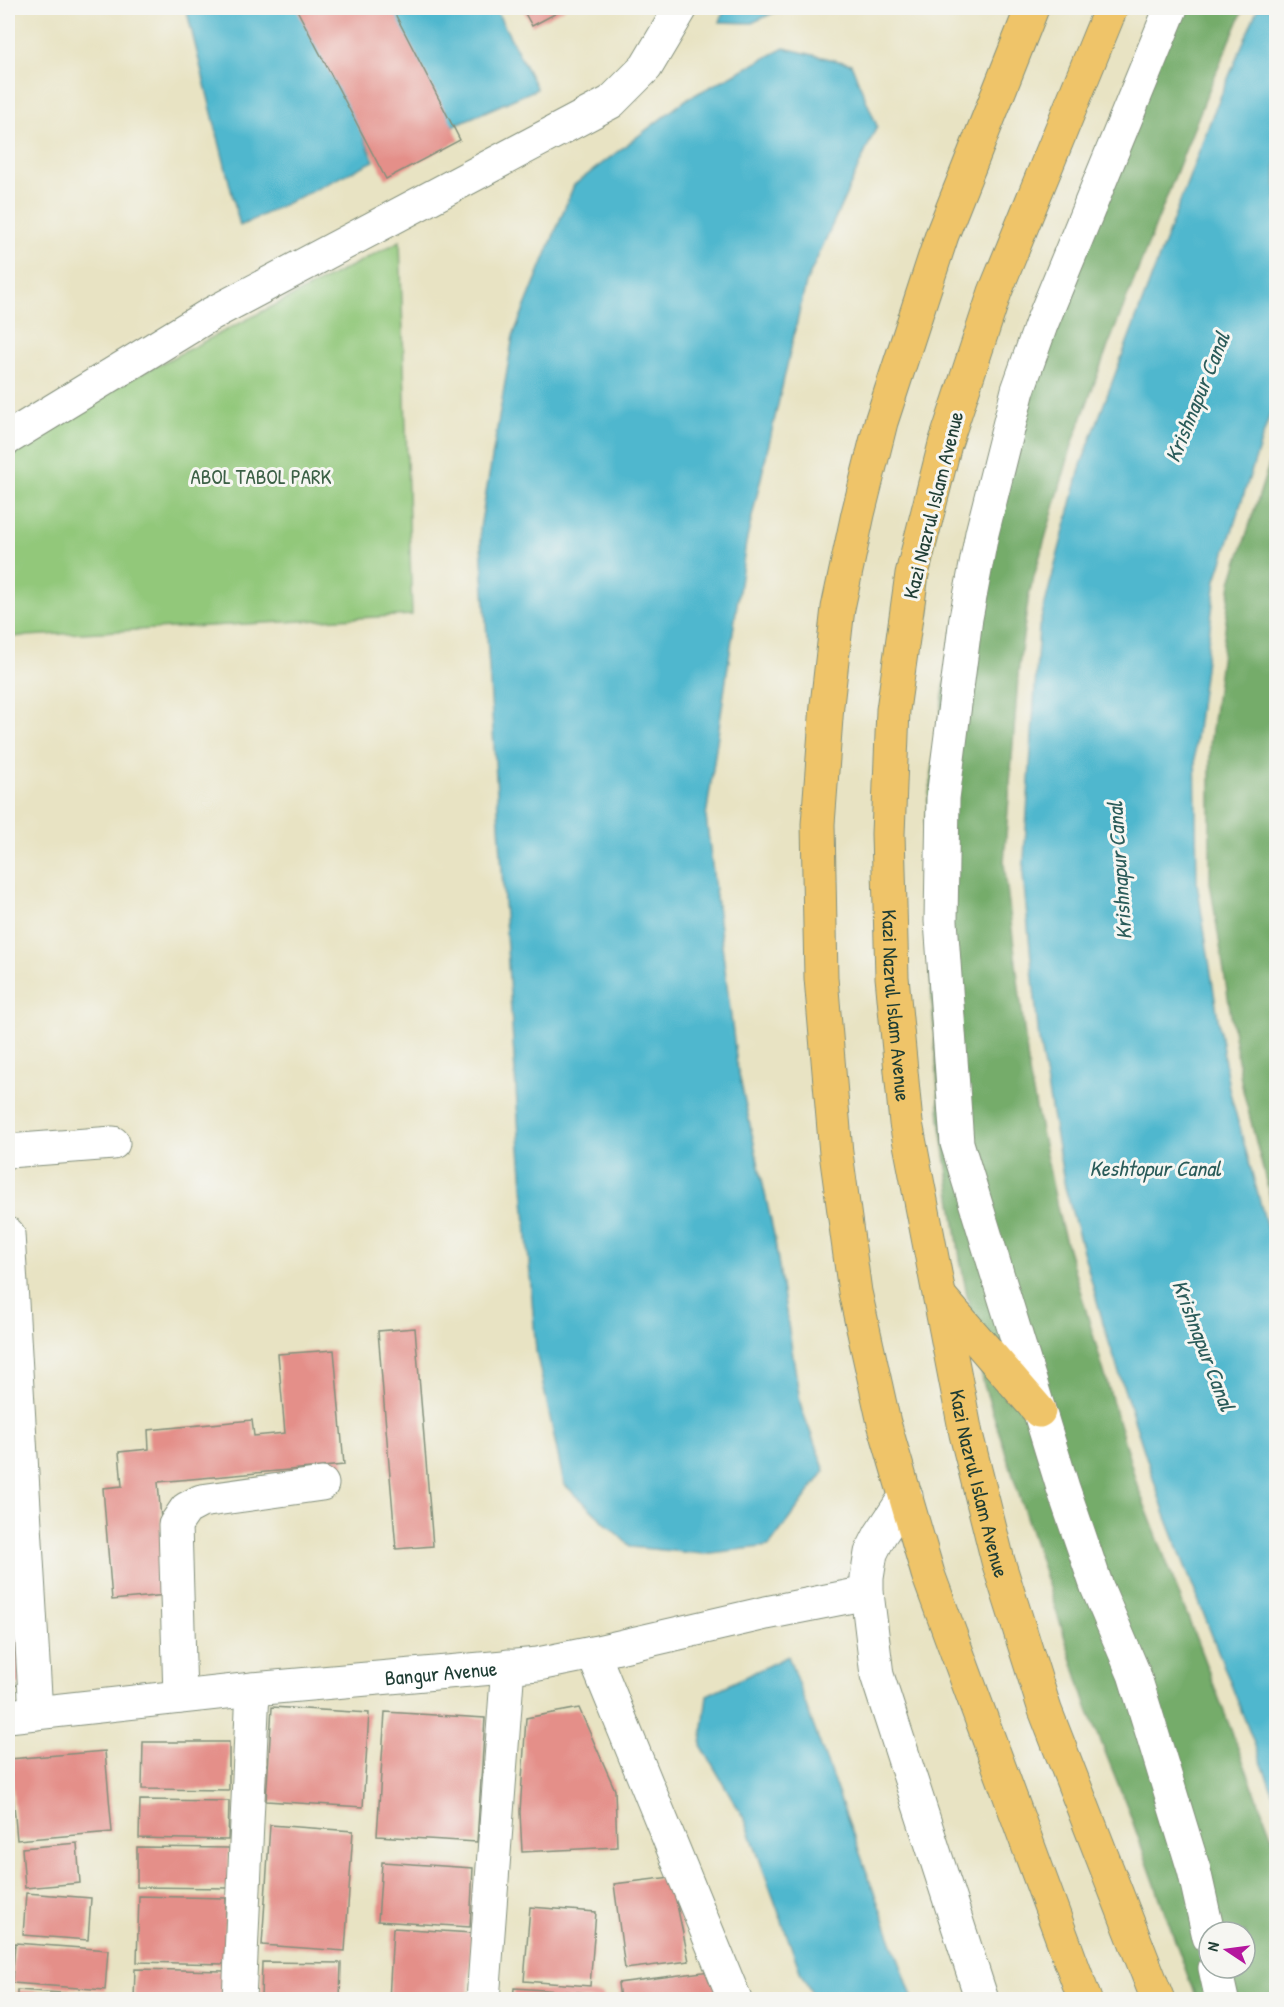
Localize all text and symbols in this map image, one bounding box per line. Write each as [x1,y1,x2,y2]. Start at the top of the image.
water label: Krishnapur Canal [1157,326,1237,467]
street label: Kazi Nazrul Islam Avenue [896,408,970,602]
park label: ABOL TABOL PARK [190,462,332,491]
water label: Krishnapur Canal [1099,800,1139,941]
street label: Kazi Nazrul Islam Avenue [876,909,918,1103]
water label: Keshtopur Canal [1089,1153,1222,1183]
water label: Krishnapur Canal [1165,1275,1243,1416]
street label: Kazi Nazrul Islam Avenue [943,1387,1017,1581]
street label: Bangur Avenue [384,1653,498,1692]
north arrow [1197,1920,1257,1980]
text: N [1201,1940,1224,1953]

